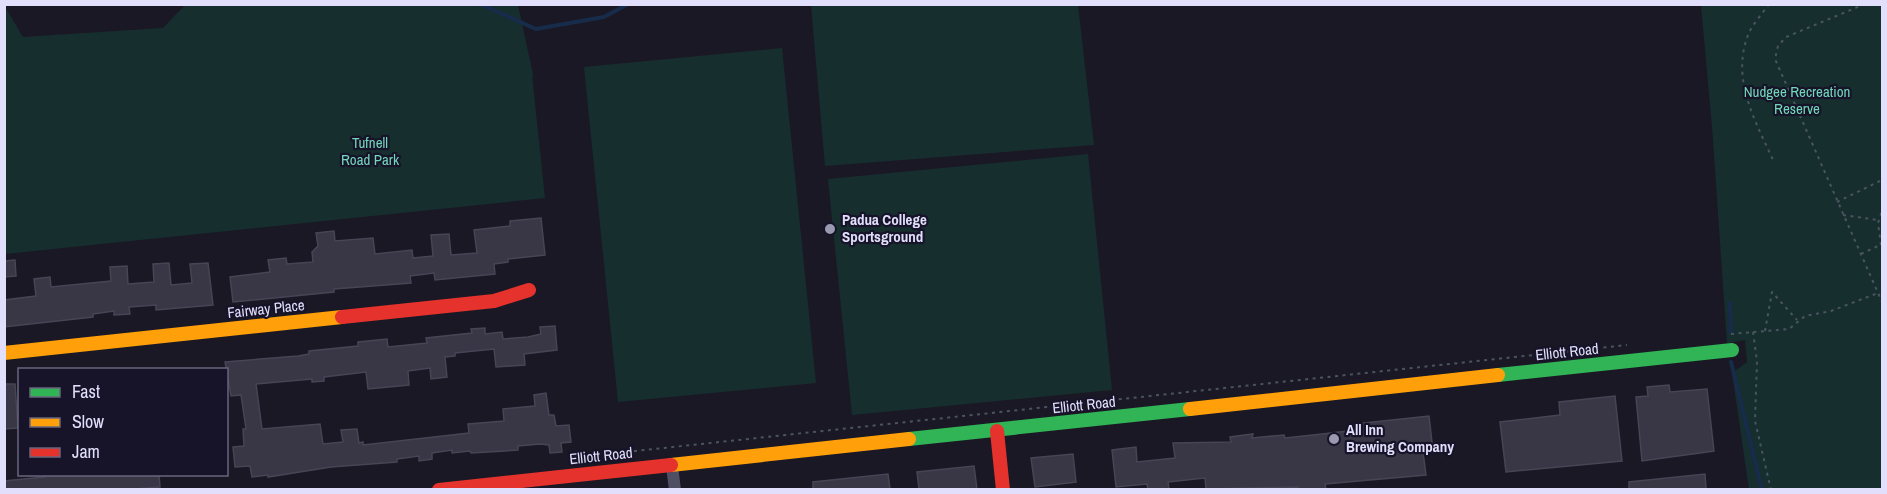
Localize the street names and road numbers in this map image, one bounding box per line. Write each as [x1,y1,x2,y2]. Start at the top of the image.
street label: Fairway Place [226,294,306,323]
street label: Elliott Road [1534,338,1600,365]
street label: Elliott Road [1051,391,1117,418]
street label: Elliott Road [568,442,634,469]

